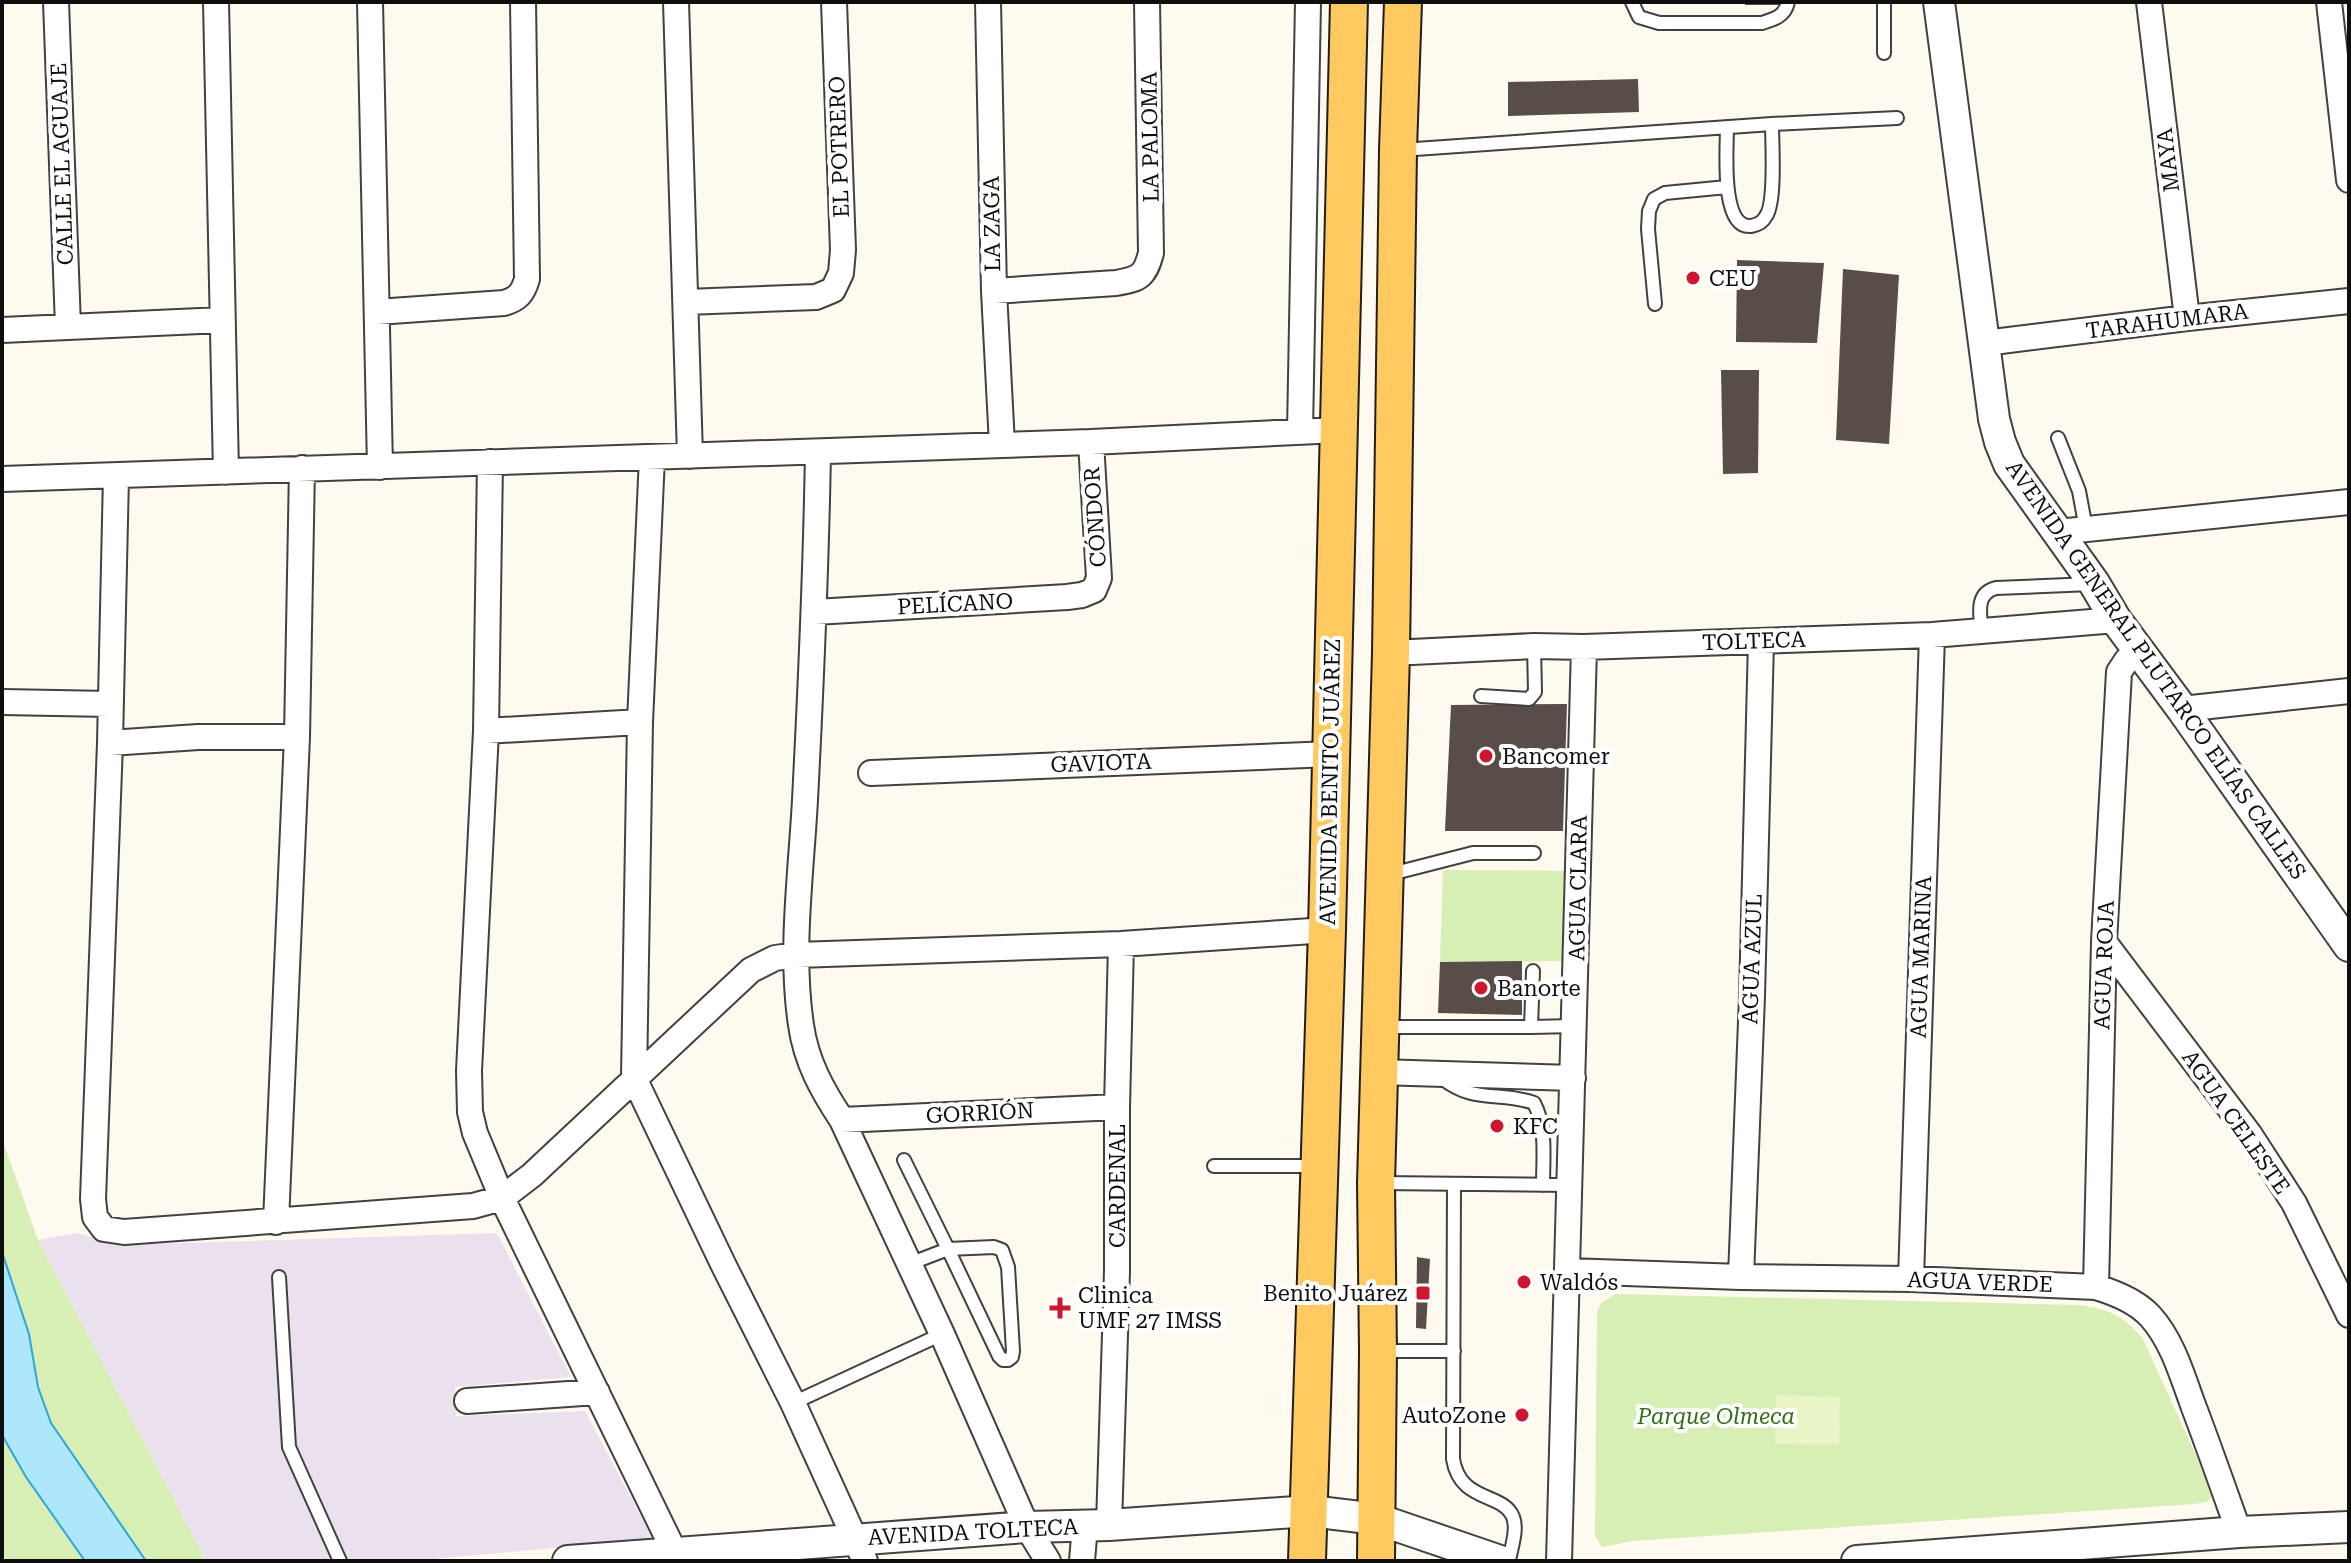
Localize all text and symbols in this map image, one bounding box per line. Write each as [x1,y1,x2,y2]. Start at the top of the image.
street label: CALLE EL AGUAJE [46,62,78,266]
street label: LA PALOMA [1136,71,1164,203]
street label: EL POTRERO [824,76,854,218]
street label: MAYA [2152,126,2184,193]
street label: LA ZAGA [979,175,1005,272]
place label: CEU [1709,266,1757,291]
marker: CEU [1684,269,1702,287]
street label: TARAHUMARA [2084,299,2250,343]
street label: AVENIDA GENERAL PLUTARCO ELÍAS CALLES [2001,455,2312,884]
street label: CÓNDOR [1077,466,1111,568]
street label: PELÍCANO [896,587,1014,620]
street label: TOLTECA [1702,627,1807,655]
street label: AVENIDA BENITO JUÁREZ [1314,639,1345,925]
place label: Bancomer [1502,744,1610,769]
marker: Bancomer [1477,747,1495,765]
street label: GAVIOTA [1050,749,1153,777]
street label: AGUA CLARA [1564,814,1592,961]
street label: AGUA MARINA [1906,875,1936,1039]
street label: AGUA AZUL [1737,893,1767,1025]
street label: AGUA ROJA [2089,899,2119,1030]
place label: Banorte [1497,976,1581,1001]
marker: Banorte [1472,979,1490,997]
street label: AGUA CELESTE [2177,1045,2295,1199]
street label: GORRIÓN [925,1096,1035,1128]
place label: KFC [1513,1114,1558,1139]
marker: KFC [1488,1117,1506,1135]
street label: CARDENAL [1105,1124,1130,1248]
street label: AGUA VERDE [1907,1267,2053,1297]
place label: Waldo´s [1540,1270,1618,1295]
marker: Waldo´s [1515,1273,1533,1291]
place label: Benito Juárez [1263,1281,1407,1306]
place label: Clinica UMF 27 IMSS [1078,1283,1222,1333]
marker: Benito Juárez [1414,1284,1432,1302]
marker: Clinica UMF 27 IMSS [1049,1297,1071,1319]
place label: AutoZone [1402,1403,1506,1428]
park label: Parque Olmeca [1636,1404,1795,1429]
marker: AutoZone [1513,1406,1531,1424]
street label: AVENIDA TOLTECA [867,1514,1080,1550]

